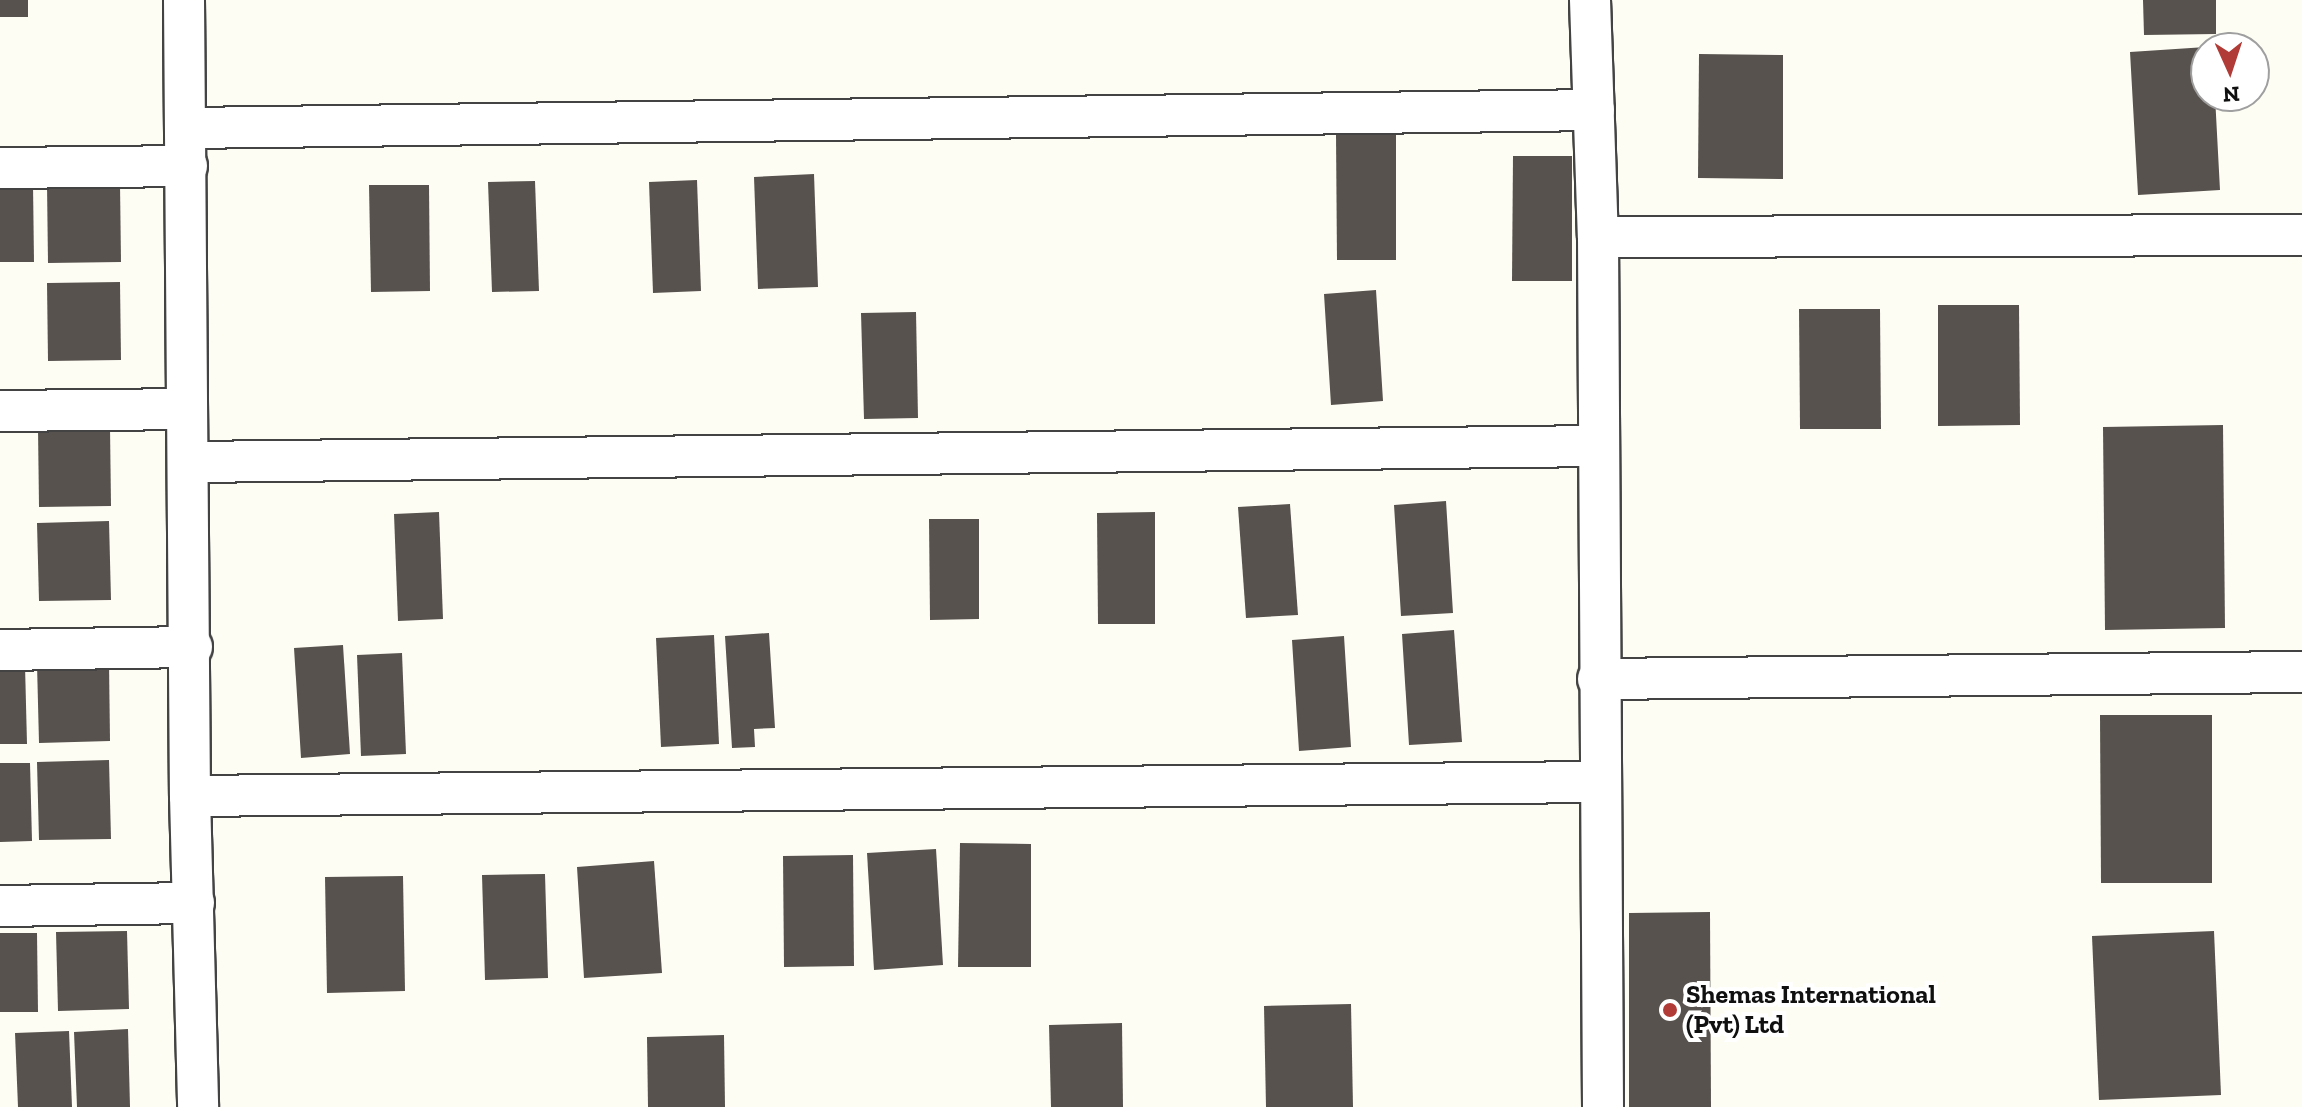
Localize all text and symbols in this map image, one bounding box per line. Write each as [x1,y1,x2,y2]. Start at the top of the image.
north arrow [2190,32,2270,112]
text: N [2222,81,2240,108]
place label: Shemas International (Pvt) Ltd [1686,979,1936,1040]
marker: Shemas International (Pvt) Ltd [1661,1001,1679,1019]

